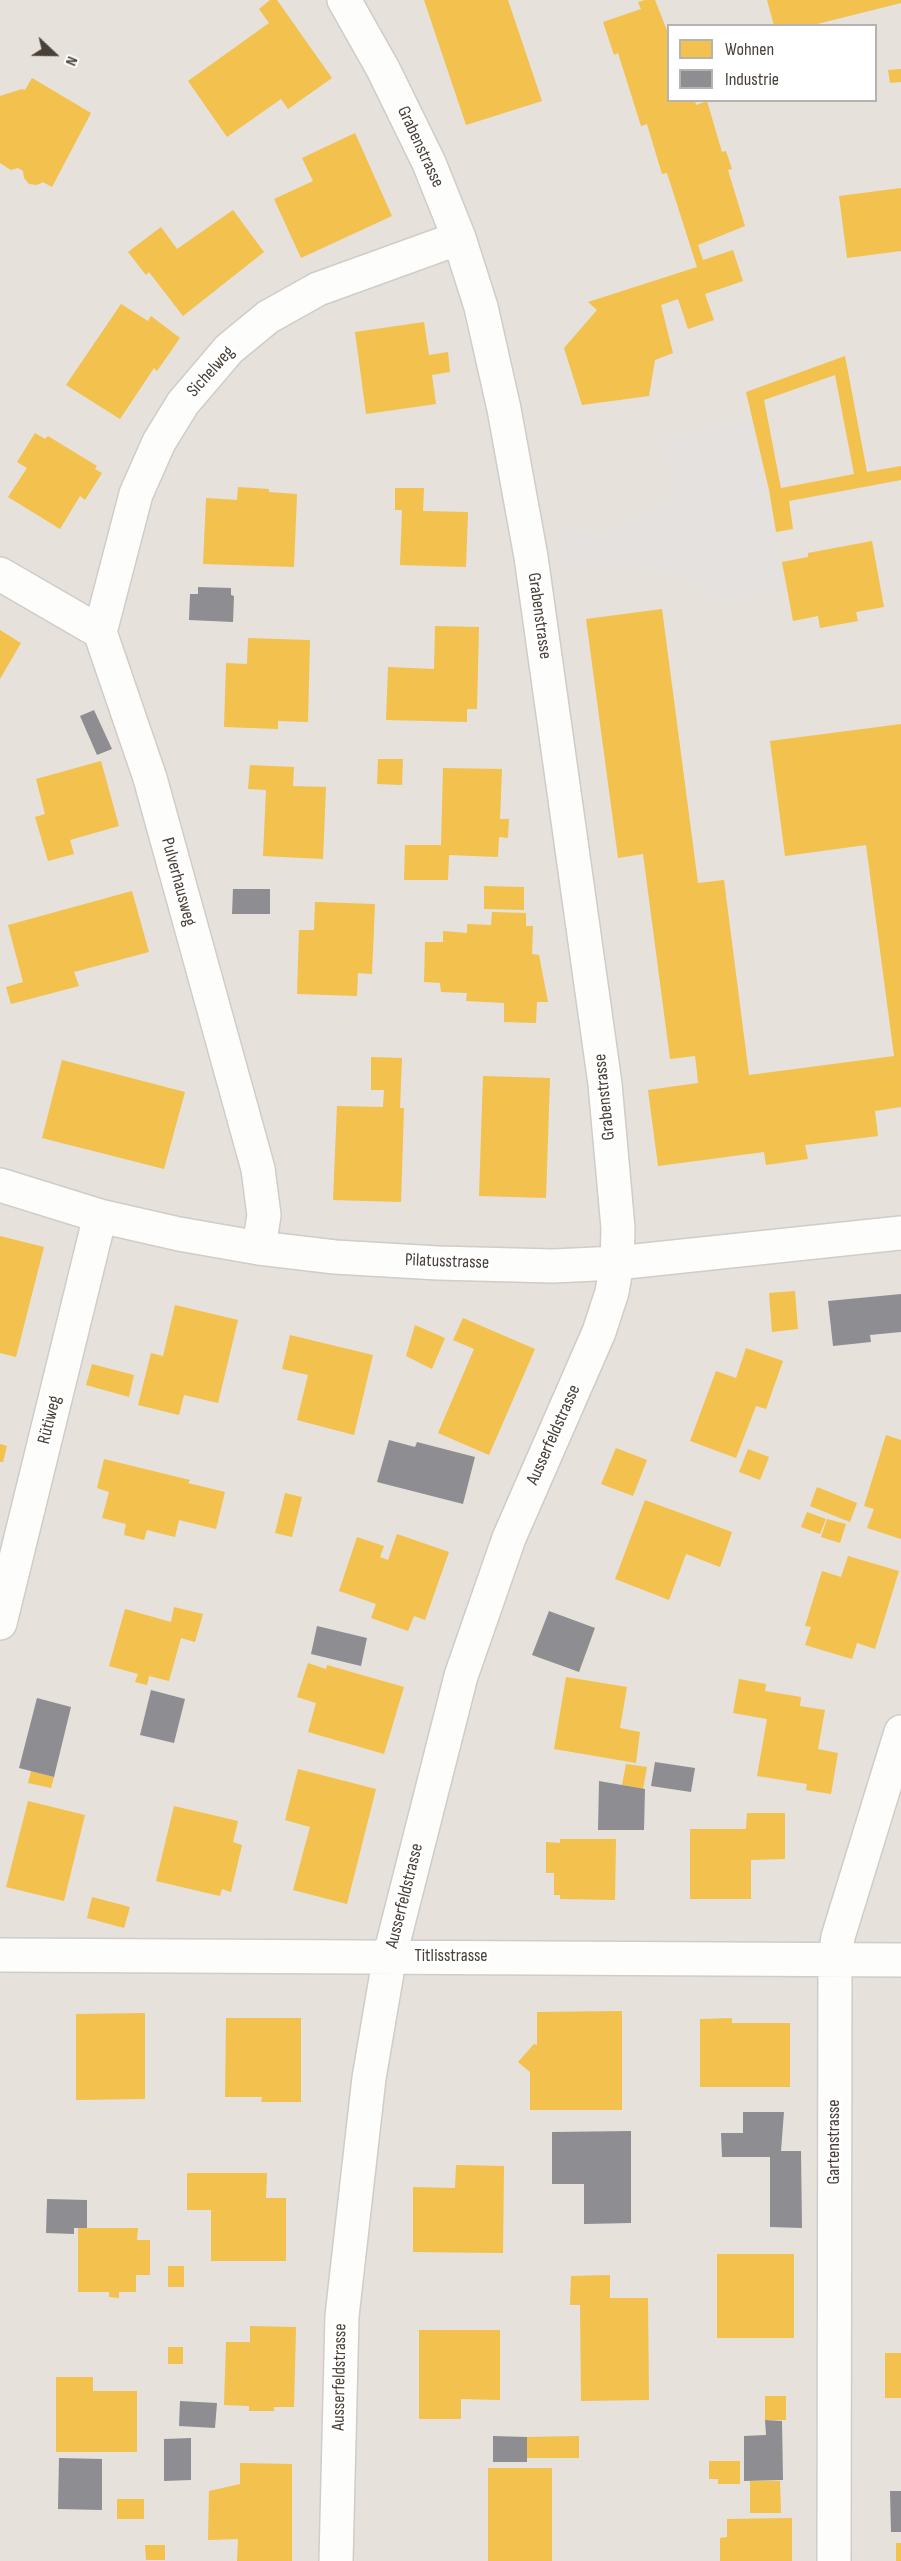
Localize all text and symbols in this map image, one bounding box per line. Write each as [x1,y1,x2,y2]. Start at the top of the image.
north arrow [24,24,84,84]
legend [667,24,877,102]
text: Wohnen [725,39,774,60]
text: N [61,53,82,68]
text: Industrie [725,69,779,90]
street label: Grabenstrasse [392,103,448,191]
street label: Sichelweg [183,342,239,402]
street label: Grabenstrasse [522,571,556,661]
street label: Pulverhausweg [156,835,200,929]
street label: Grabenstrasse [590,1053,620,1141]
street label: Pilatusstrasse [405,1250,489,1274]
street label: Ausserfeldstrasse [522,1382,586,1488]
street label: Rütiweg [34,1394,66,1446]
street label: Ausserfeldstrasse [382,1841,428,1951]
street label: Titlisstrasse [414,1945,488,1967]
street label: Gartenstrasse [823,2099,845,2185]
street label: Ausserfeldstrasse [328,2323,352,2431]

